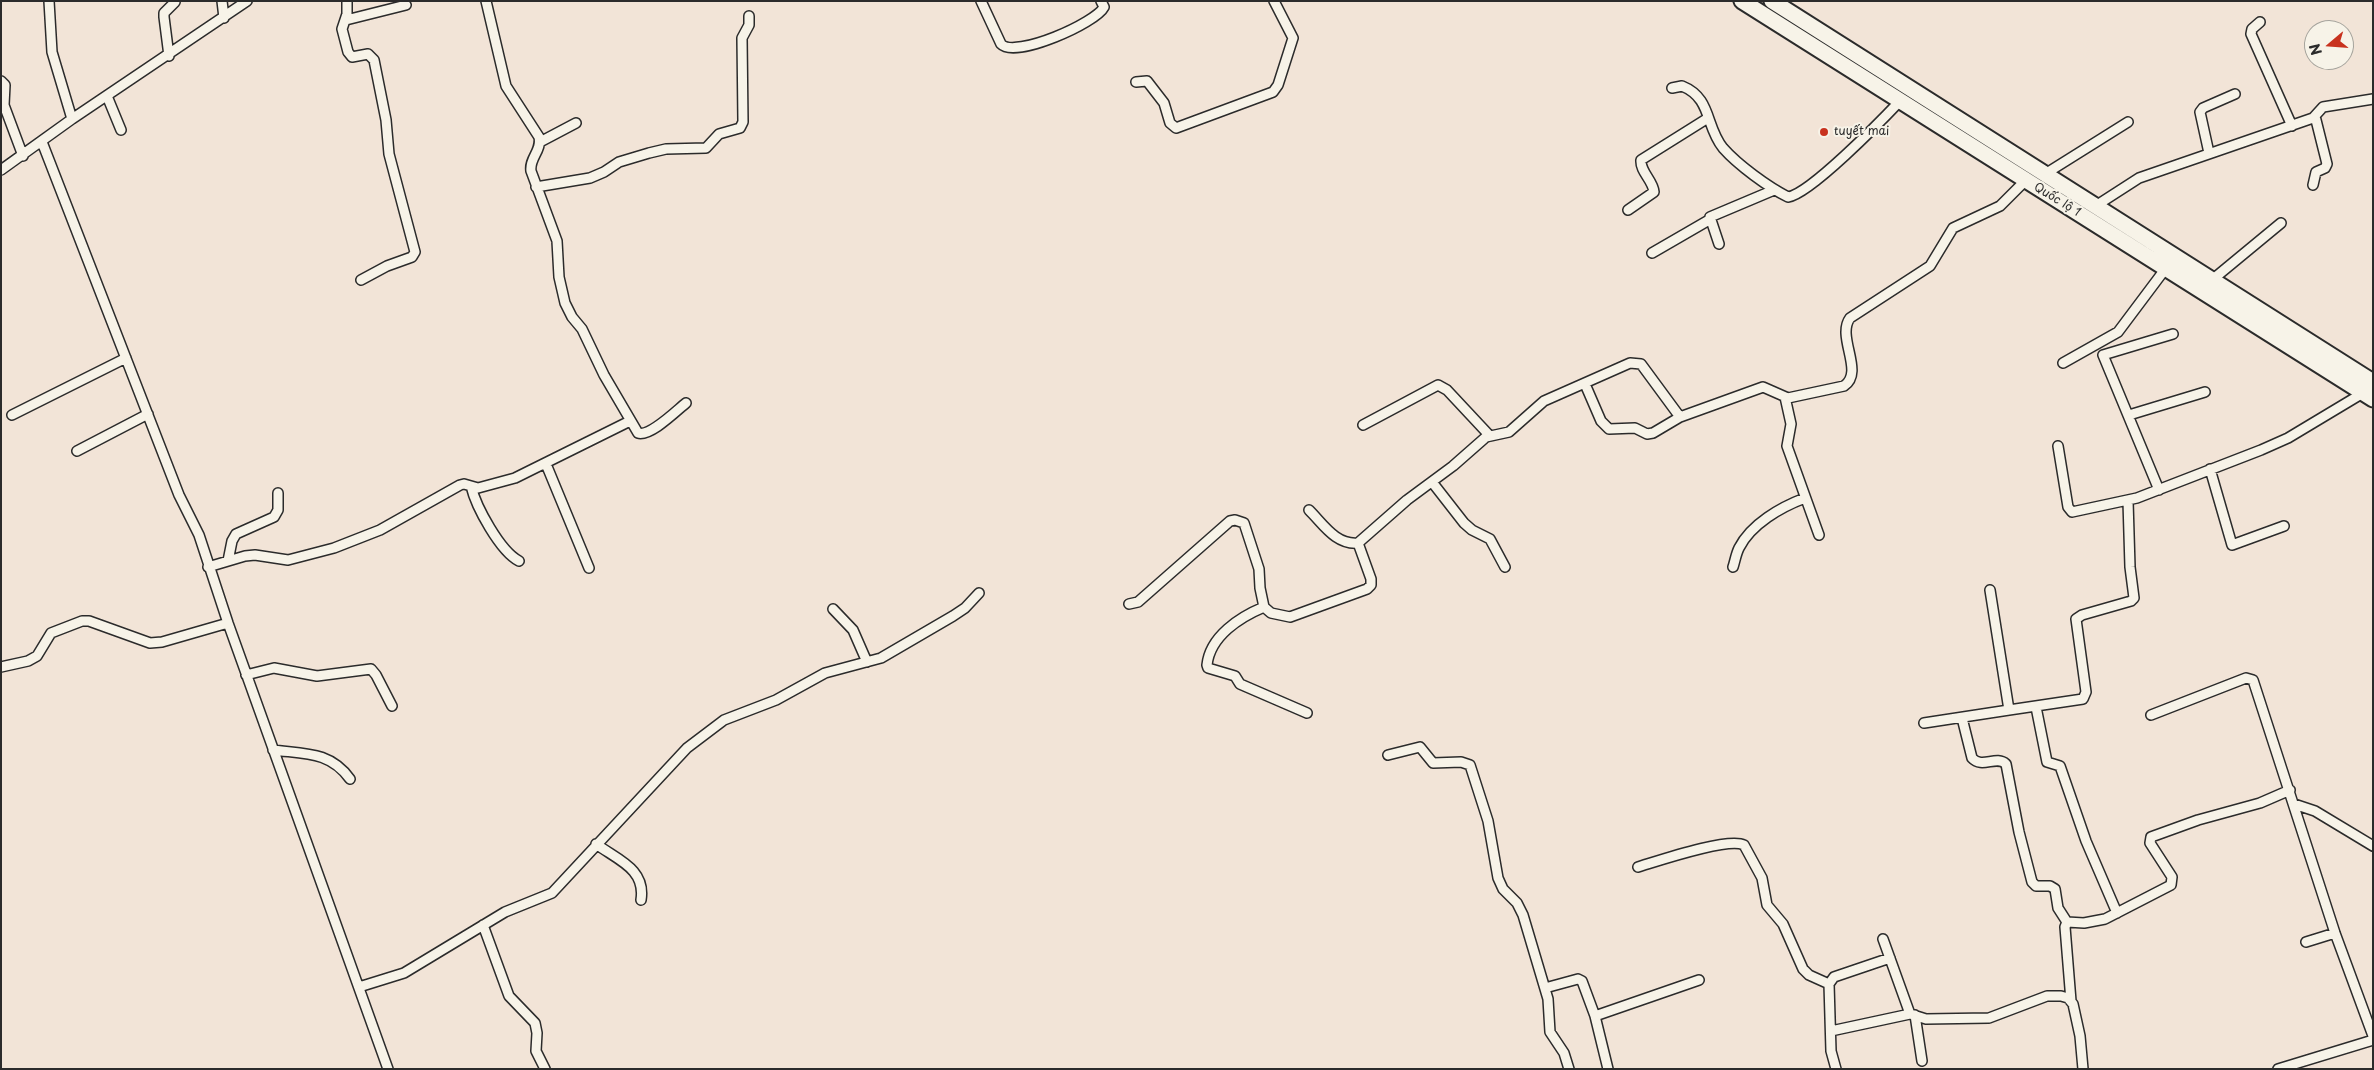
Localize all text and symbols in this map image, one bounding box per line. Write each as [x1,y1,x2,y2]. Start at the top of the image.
north arrow [2304,20,2354,70]
text: N [2304,41,2327,58]
place label: tuyết mai [1834,125,1889,139]
marker: tuyết mai [1818,126,1830,138]
street label: Quốc lộ 1 [2031,180,2083,220]

